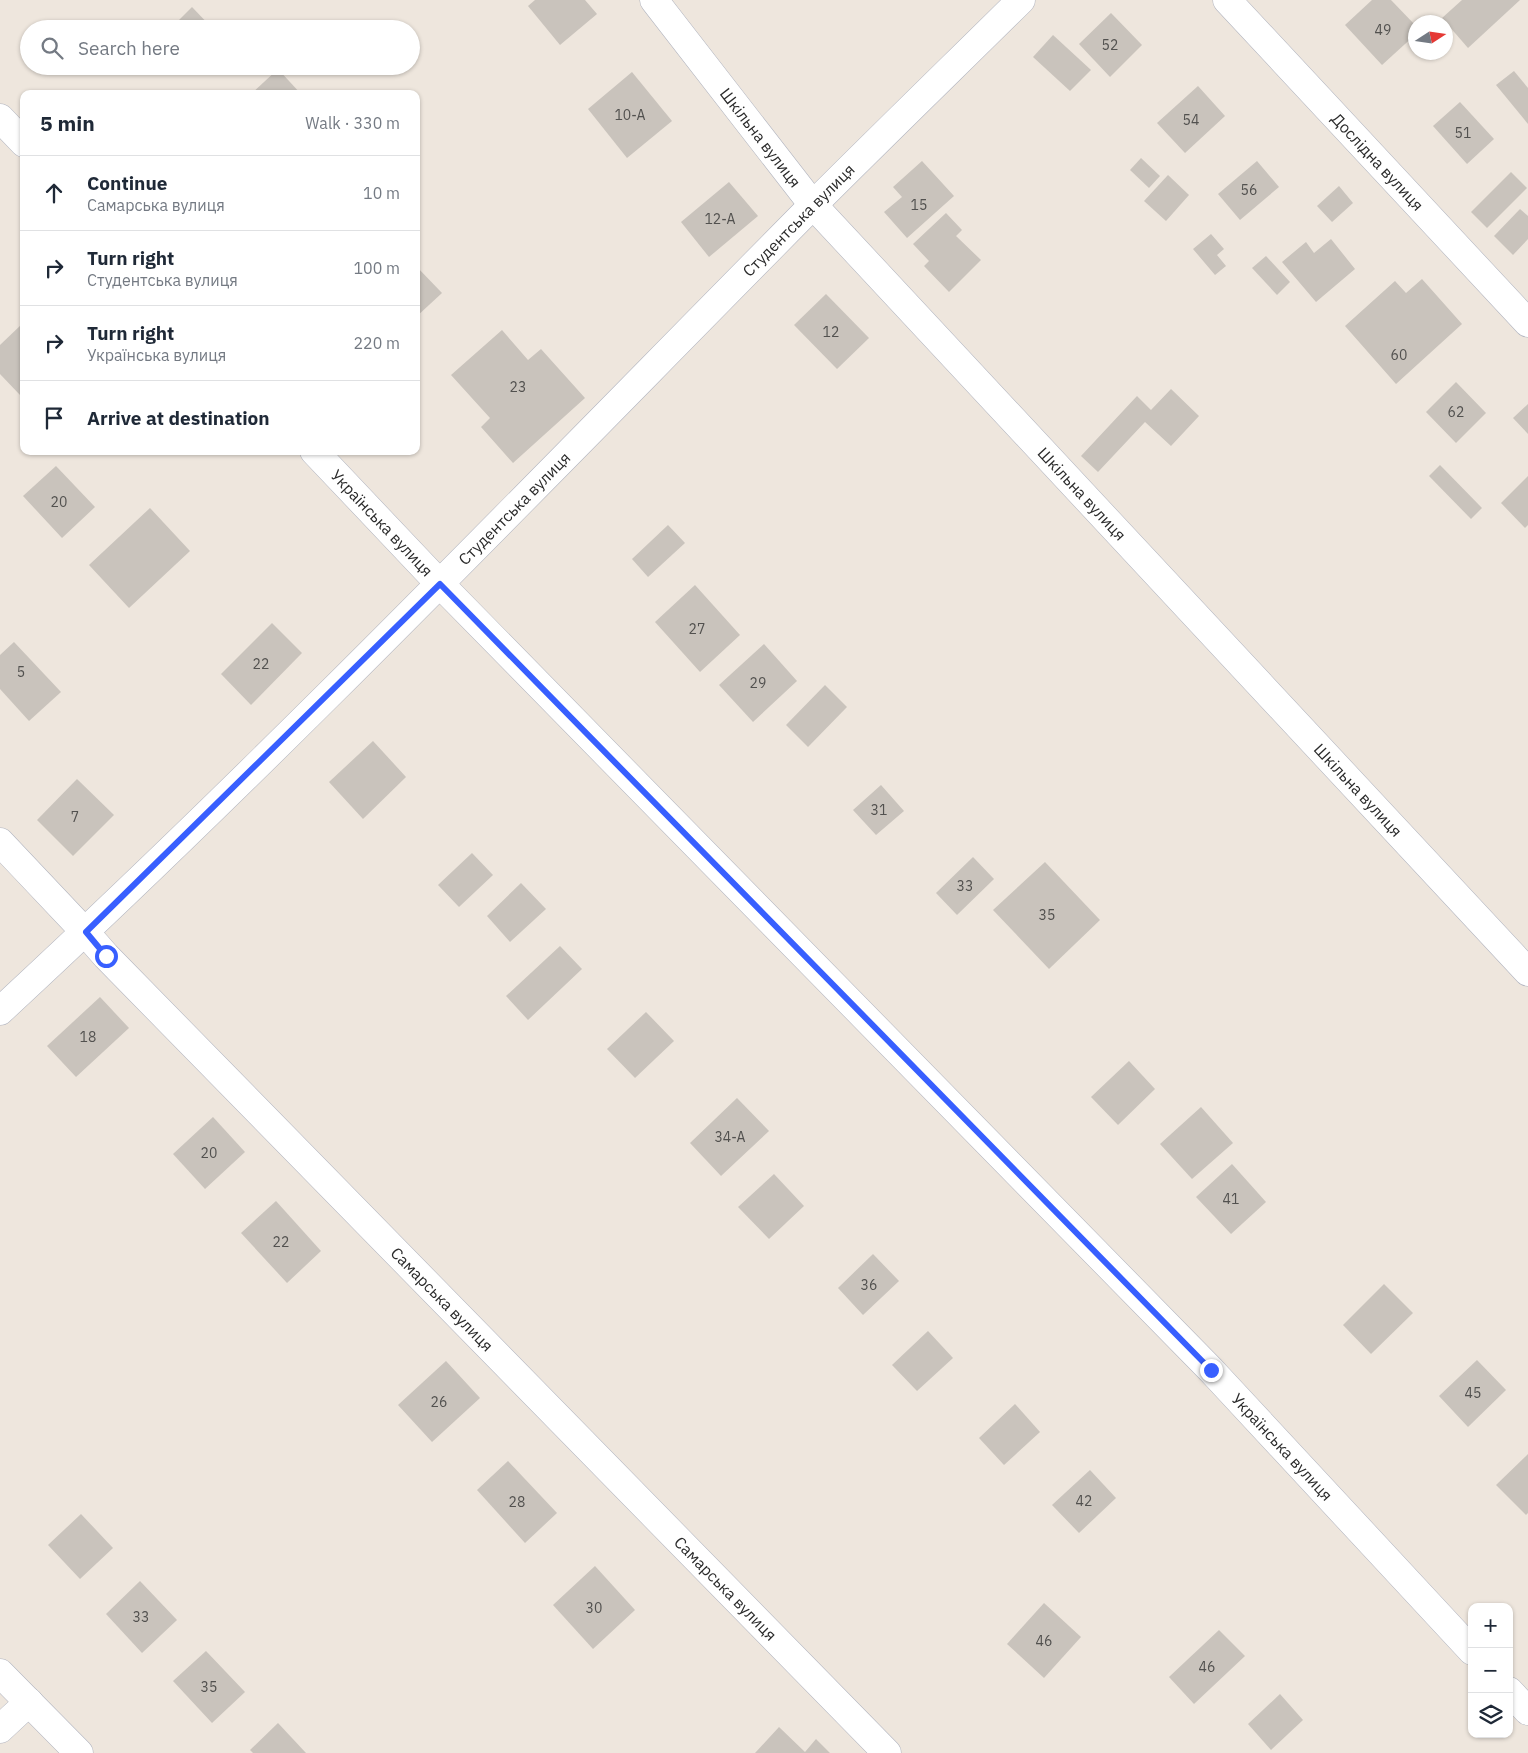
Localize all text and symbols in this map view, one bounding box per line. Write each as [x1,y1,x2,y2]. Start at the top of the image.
north arrow [1408,15,1453,60]
search box [20,20,420,75]
house number: 49 [1375,21,1391,39]
icon: search [38,34,66,62]
text: Search here [78,36,180,60]
house number: 52 [1102,36,1118,54]
street label: Шкільна вулиця [716,84,805,191]
house number: 10-А [614,106,646,124]
text: 5 min [40,109,95,137]
street label: Дослідна вулиця [1327,109,1428,215]
house number: 54 [1183,111,1199,129]
text: Walk · 330 m [305,113,400,133]
house number: 51 [1455,124,1471,142]
street label: Студентська вулиця [738,159,859,281]
text: Continue [87,171,167,195]
icon: ahead [40,179,68,207]
house number: 56 [1241,181,1257,199]
text: 10 m [363,183,400,203]
text: Самарська вулиця [87,195,225,215]
house number: 15 [911,196,927,214]
house number: 12-А [704,210,736,228]
text: Turn right [87,246,174,270]
icon: right [40,254,68,282]
text: 100 m [353,258,400,278]
text: Студентська вулиця [87,270,238,290]
text: Turn right [87,321,174,345]
house number: 12 [823,323,839,341]
icon: right [40,329,68,357]
text: 220 m [353,333,400,353]
text: Українська вулиця [87,345,226,365]
house number: 60 [1391,346,1407,364]
house number: 23 [510,378,526,396]
house number: 62 [1448,403,1464,421]
icon: arrive [40,404,68,432]
text: Arrive at destination [87,406,270,430]
street label: Шкільна вулиця [1034,443,1130,544]
street label: Студентська вулиця [454,448,574,569]
street label: Українська вулиця [327,465,437,580]
house number: 20 [51,493,67,511]
house number: 27 [689,620,705,638]
house number: 22 [253,655,269,673]
house number: 5 [17,663,25,681]
house number: 29 [750,674,766,692]
street label: Шкільна вулиця [1310,739,1407,841]
house number: 31 [871,801,887,819]
house number: 7 [71,808,79,826]
house number: 33 [957,877,973,895]
house number: 35 [1039,906,1055,924]
route start [95,945,118,968]
house number: 18 [80,1028,96,1046]
house number: 34-А [714,1128,746,1146]
house number: 20 [201,1144,217,1162]
house number: 41 [1223,1190,1239,1208]
house number: 22 [273,1233,289,1251]
street label: Самарська вулиця [387,1243,498,1355]
house number: 36 [861,1276,877,1294]
route end [1200,1359,1223,1382]
house number: 45 [1465,1384,1481,1402]
street label: Українська вулиця [1227,1389,1337,1505]
house number: 26 [431,1393,447,1411]
house number: 42 [1076,1492,1092,1510]
house number: 28 [509,1493,525,1511]
street label: Самарська вулиця [670,1532,781,1645]
house number: 30 [586,1599,602,1617]
map controls [1468,1603,1513,1738]
button: + [1468,1603,1513,1648]
house number: 33 [133,1608,149,1626]
house number: 46 [1036,1632,1052,1650]
button: − [1468,1648,1513,1693]
house number: 46 [1199,1658,1215,1676]
house number: 35 [201,1678,217,1696]
button: layers [1468,1693,1513,1738]

